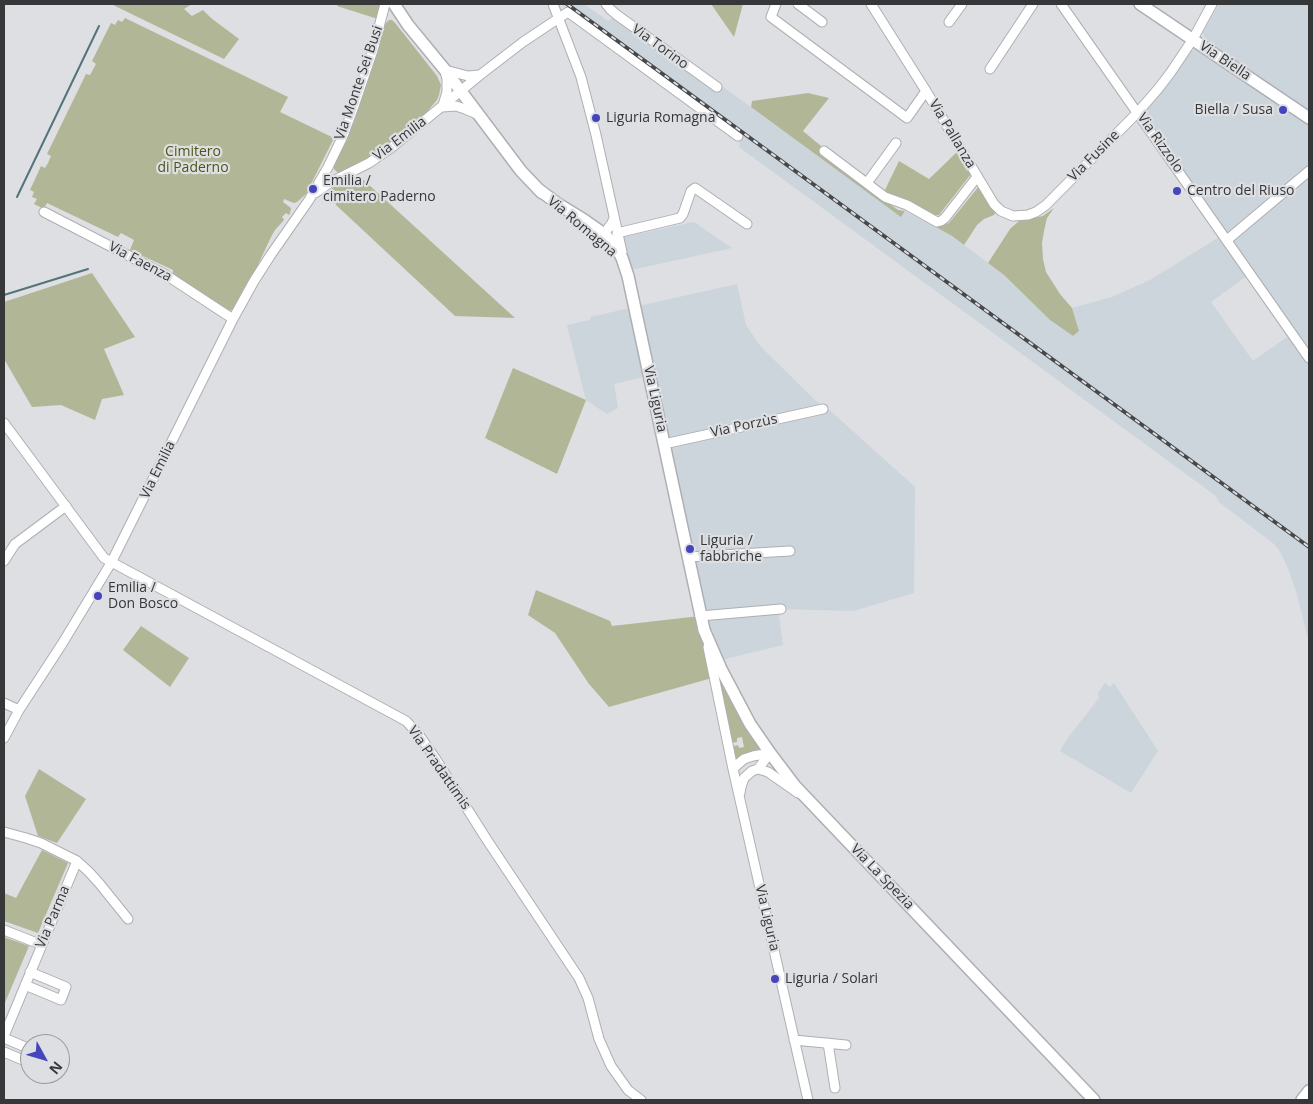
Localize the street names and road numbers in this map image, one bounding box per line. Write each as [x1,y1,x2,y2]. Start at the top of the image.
street label: Via Torino [628,21,692,73]
street label: Via Monte Sei Busi [332,24,386,142]
street label: Via Biella [1196,38,1254,84]
street label: Via Pallanza [925,97,979,171]
street label: Via Rizzolo [1133,110,1187,176]
street label: Via Emilia [370,114,430,164]
street label: Via Fusine [1065,127,1123,185]
street label: Via Romagna [544,193,620,261]
street label: Via Faenza [106,238,174,286]
street label: Via Liguria [640,364,670,434]
street label: Via Porzùs [709,411,779,441]
street label: Via Emilia [137,438,179,502]
street label: Via Pradattimis [404,723,474,813]
street label: Via La Spezia [847,841,917,913]
street label: Via Parma [32,883,74,951]
street label: Via Liguria [751,883,783,953]

